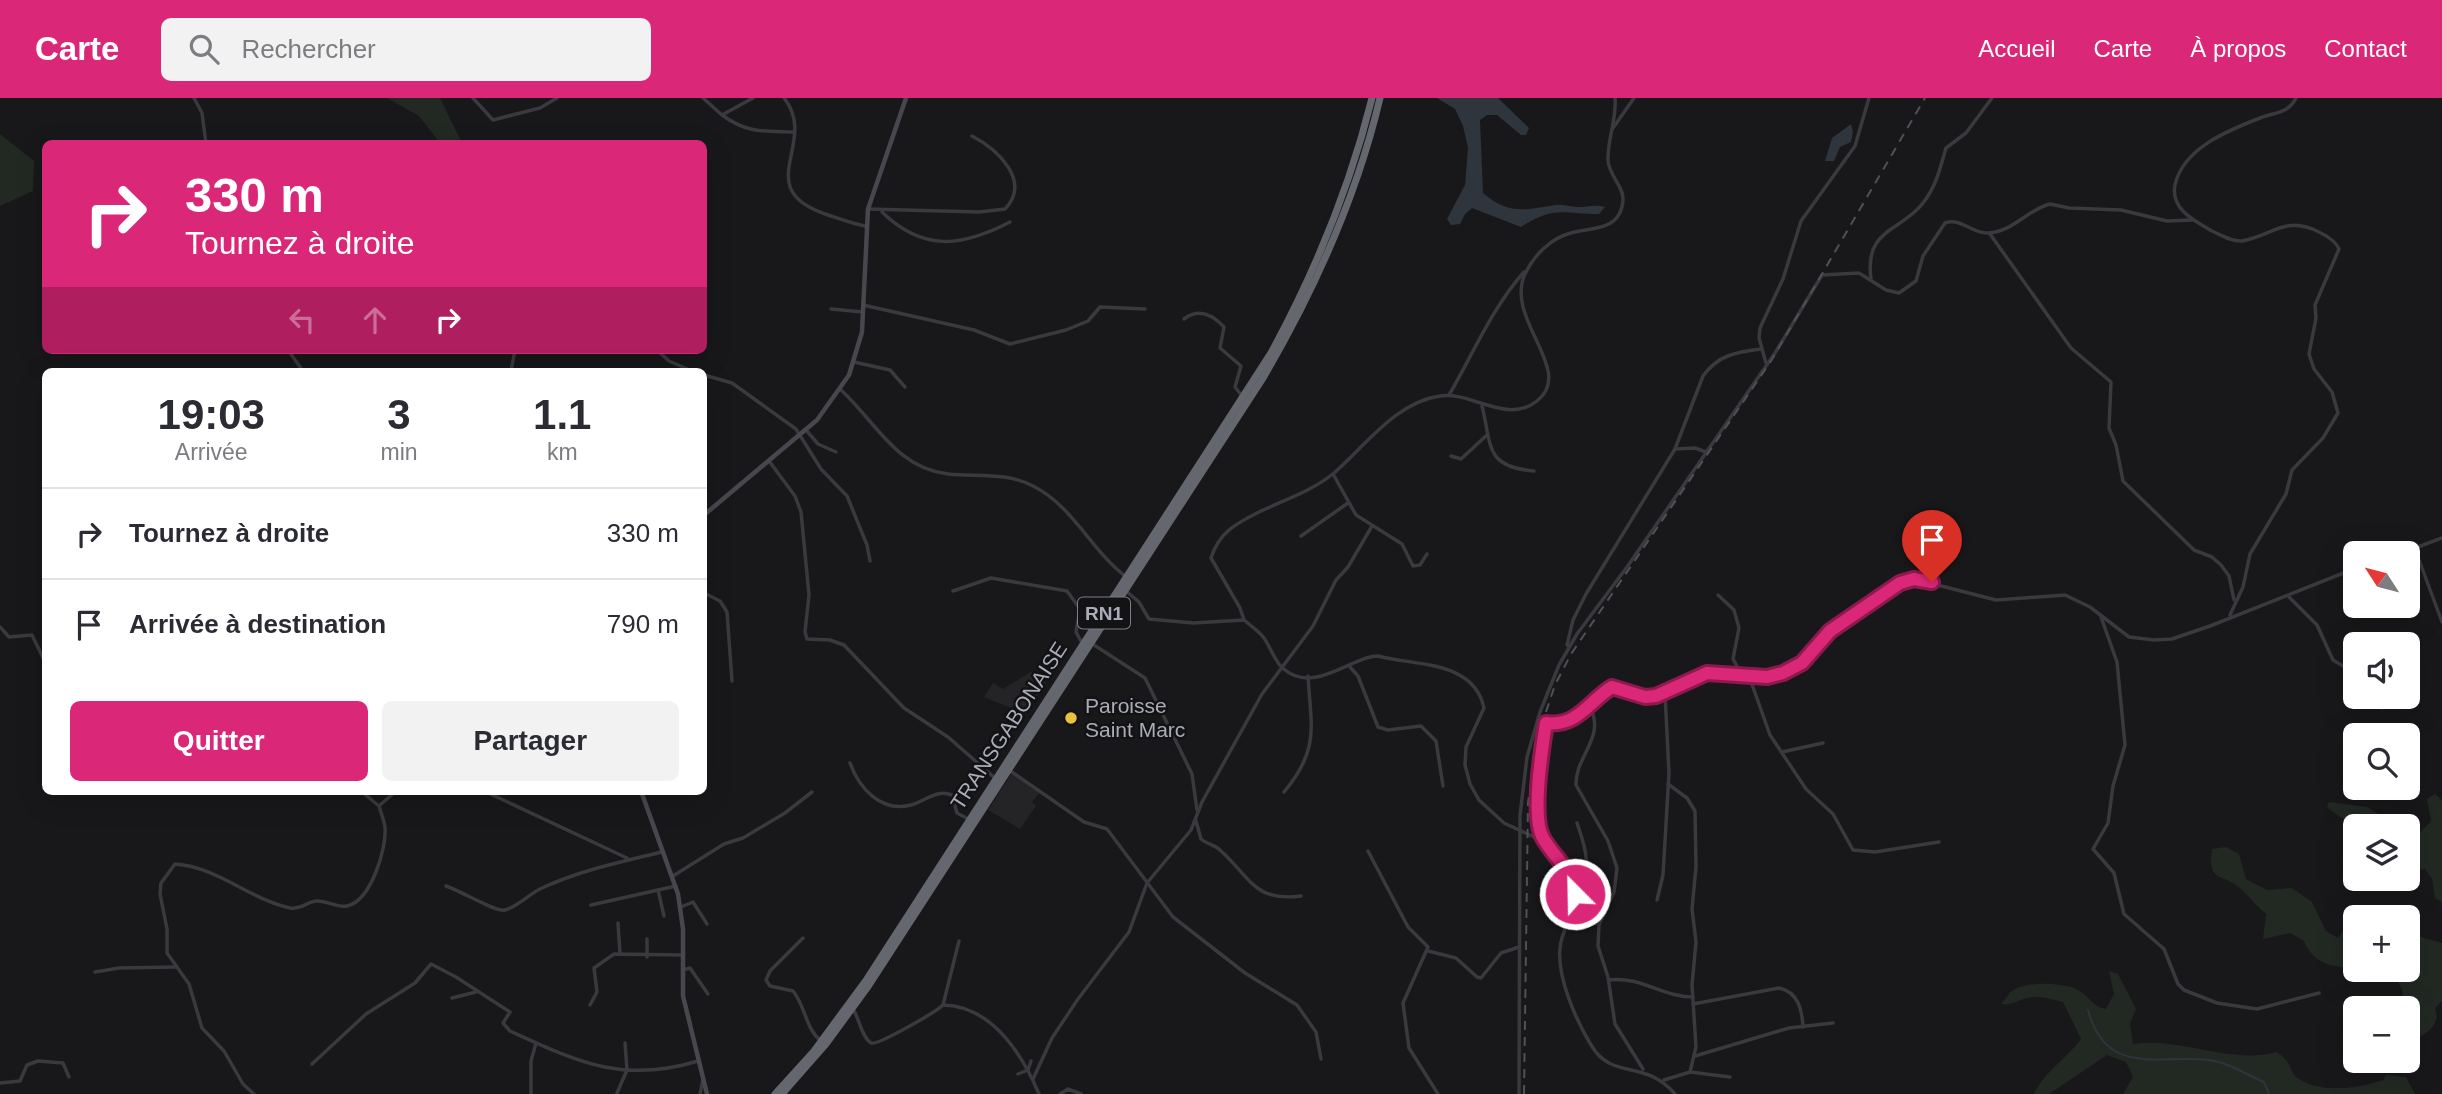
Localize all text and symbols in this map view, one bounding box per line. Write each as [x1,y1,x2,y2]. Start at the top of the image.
search box [161,18,651,81]
text: Carte [35,30,119,67]
icon: search [185,30,223,68]
text: Rechercher [241,34,376,64]
text: Accueil [1978,35,2056,62]
text: Carte [2094,35,2152,62]
text: À propos [2190,35,2286,62]
text: Contact [2324,35,2407,62]
icon: right [70,168,161,259]
text: 330 m [185,168,324,222]
text: Tournez à droite [185,225,414,261]
icon: left [283,301,321,339]
icon: ahead [356,301,394,339]
icon: right [429,301,467,339]
text: 19:03 [158,391,265,438]
text: 3 [387,391,411,438]
text: 1.1 [533,391,591,438]
text: Arrivée [175,439,248,465]
text: min [380,439,418,465]
text: km [547,439,578,465]
pin [1902,510,1962,582]
icon: right [70,515,108,553]
text: Tournez à droite [129,518,329,548]
text: 330 m [607,518,679,548]
icon: arrive [1913,521,1951,559]
north arrow [2343,541,2420,618]
map controls [2343,541,2420,1073]
road number: RN1 [1078,598,1130,628]
icon: arrive [70,606,108,644]
text: Arrivée à destination [129,609,386,639]
text: 790 m [607,609,679,639]
button: sound [2343,632,2420,709]
street label: TRANSGABONAISE [946,638,1071,814]
place label: Paroisse Saint Marc [1085,694,1185,741]
button: Quitter [70,701,368,781]
button: Partager [382,701,679,781]
marker: Paroisse Saint Marc [1063,710,1079,726]
button: search [2343,723,2420,800]
button: layers [2343,814,2420,891]
position arrow [1538,857,1612,931]
button: + [2343,905,2420,982]
button: − [2343,996,2420,1073]

